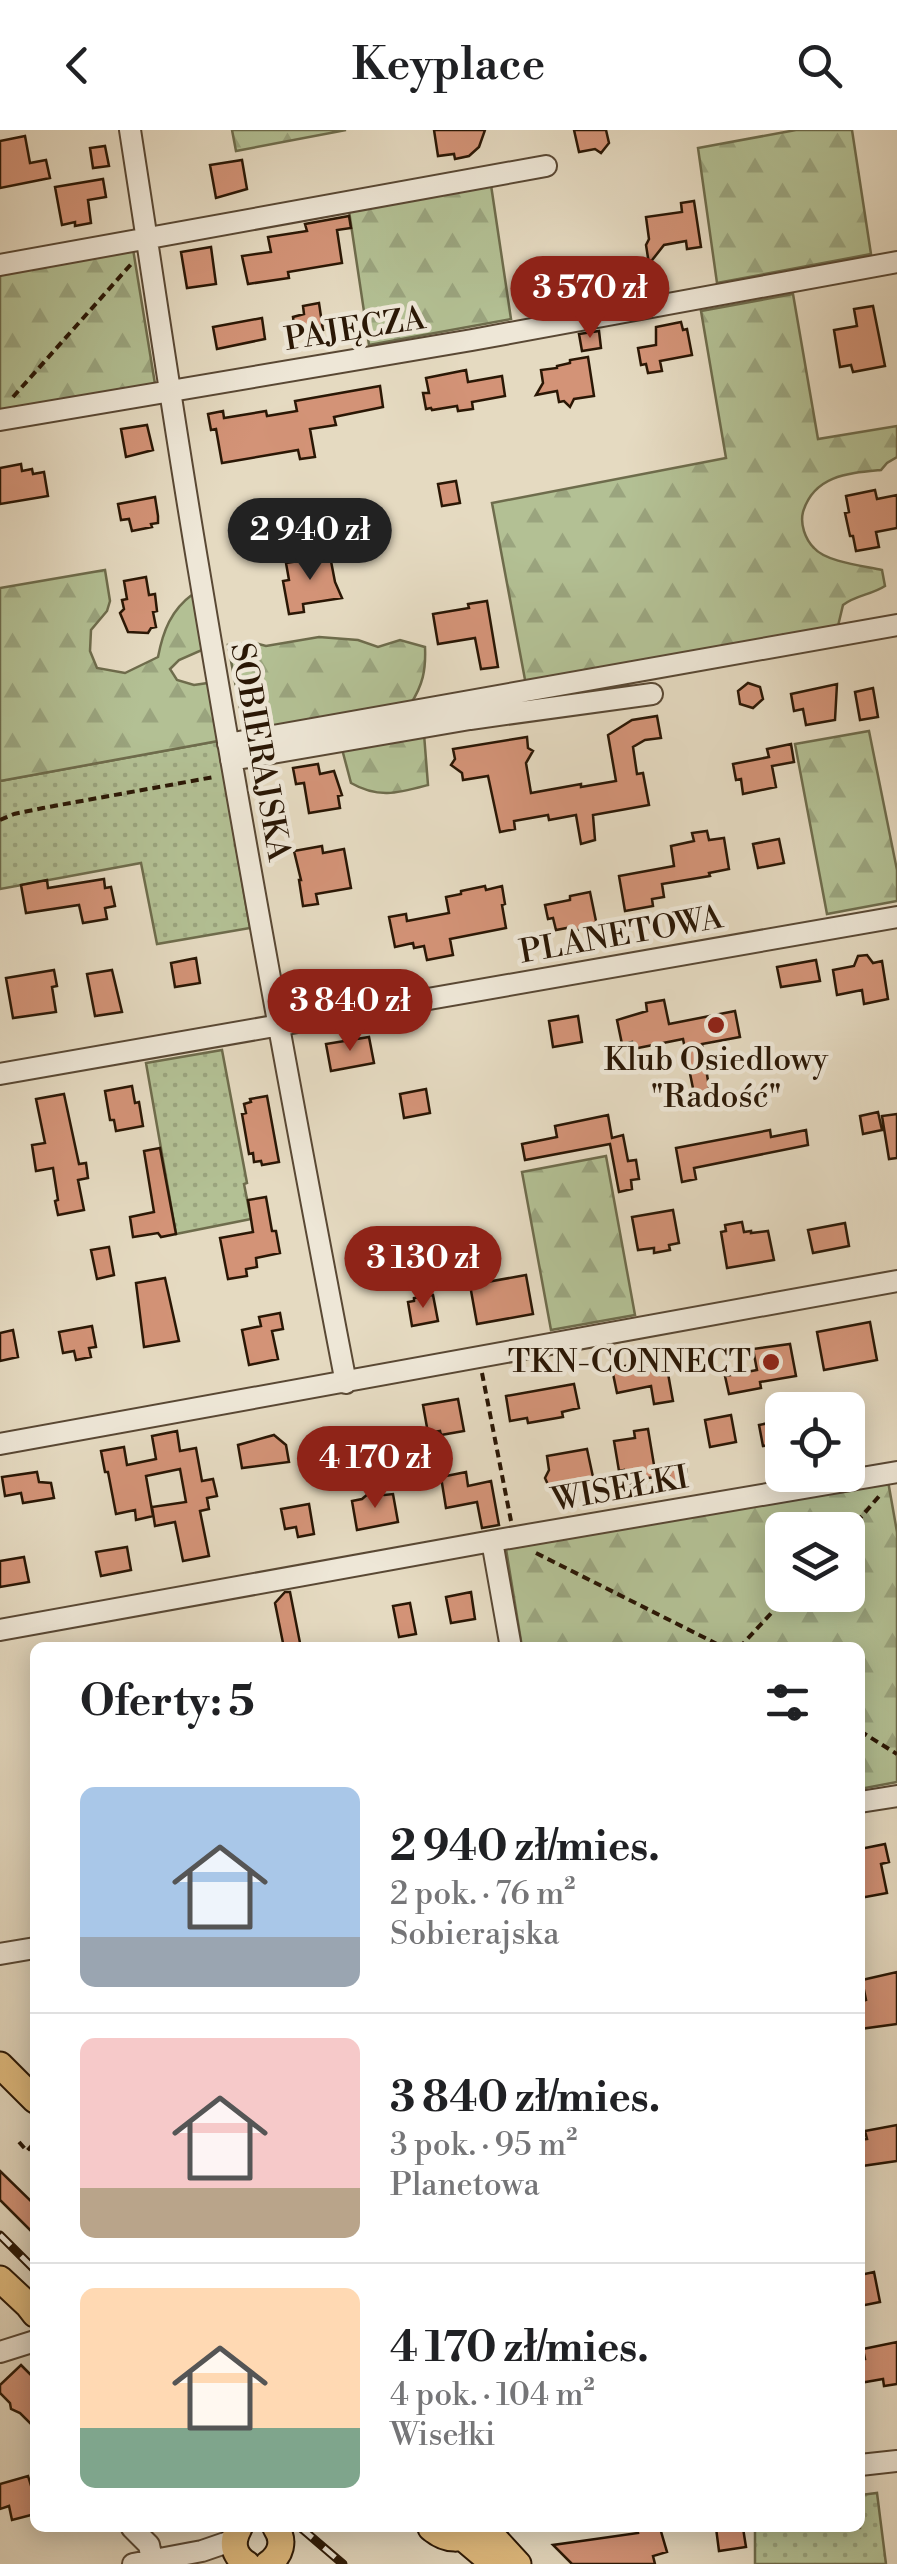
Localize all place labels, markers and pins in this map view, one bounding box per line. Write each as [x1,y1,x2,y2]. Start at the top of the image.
pin: 3 570 zł [487,256,693,341]
pin: 2 940 zł [207,498,413,583]
pin: 3 840 zł [247,969,453,1054]
marker: Klub Osiedlowy "Radość" [705,1014,727,1036]
place label: Klub Osiedlowy "Radość" [604,1040,829,1117]
pin: 3 130 zł [320,1226,526,1311]
place label: TKN-CONNECT [508,1342,751,1382]
marker: TKN-CONNECT [760,1351,782,1373]
pin: 4 170 zł [272,1426,478,1511]

